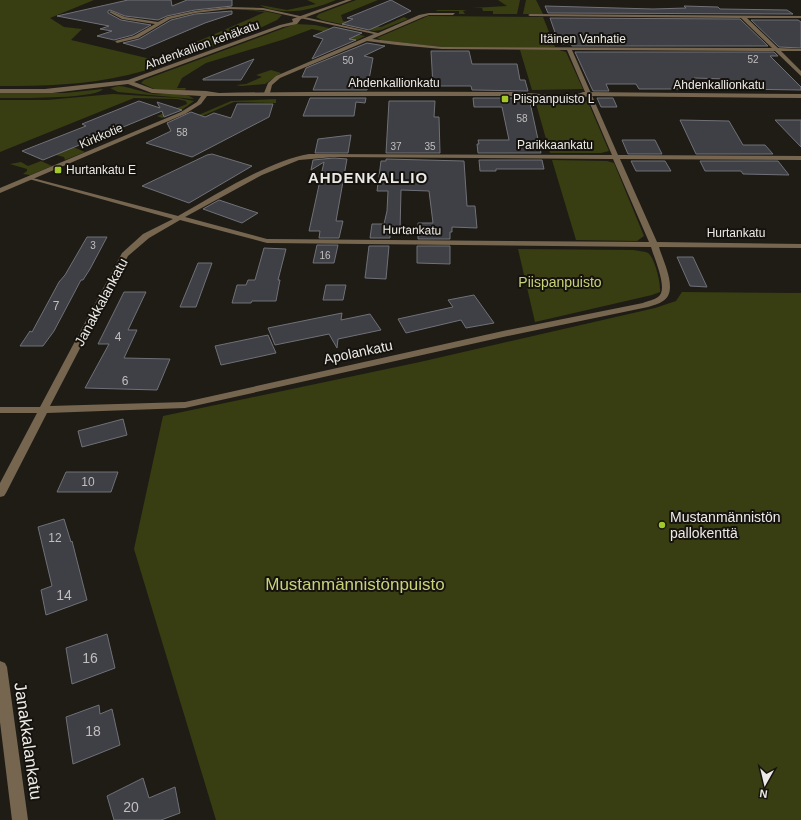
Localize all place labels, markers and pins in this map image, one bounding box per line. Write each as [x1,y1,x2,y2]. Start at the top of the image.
place label: Piispanpuisto L [513,92,595,106]
marker: Piispanpuisto L [500,94,510,104]
place label: Hurtankatu E [66,163,136,177]
marker: Hurtankatu E [53,165,63,175]
place label: Mustanmännistön pallokenttä [670,509,781,541]
marker: Mustanmännistön pallokenttä [657,520,667,530]

